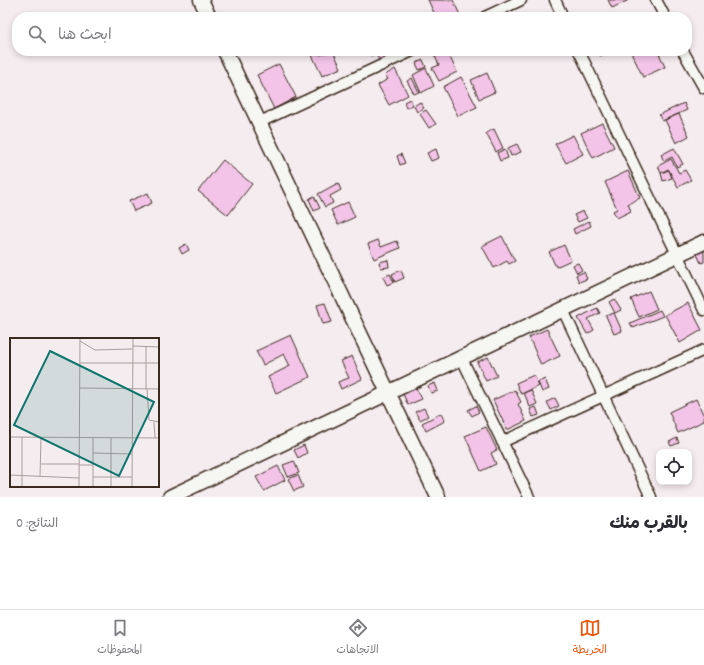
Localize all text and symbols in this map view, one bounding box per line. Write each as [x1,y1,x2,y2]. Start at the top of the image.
search box [12,12,692,56]
icon: search [26,23,48,45]
text: ابحث هنا [58,25,112,47]
inset map [10,338,159,487]
map controls [656,449,692,485]
button: locate [656,449,692,485]
text: بالقرب منك [610,513,688,537]
text: النتائج: 0 [16,515,58,534]
tab: المحفوظات [97,617,142,659]
tab: الاتجاهات [336,617,379,659]
tab: الخريطة [573,617,607,659]

